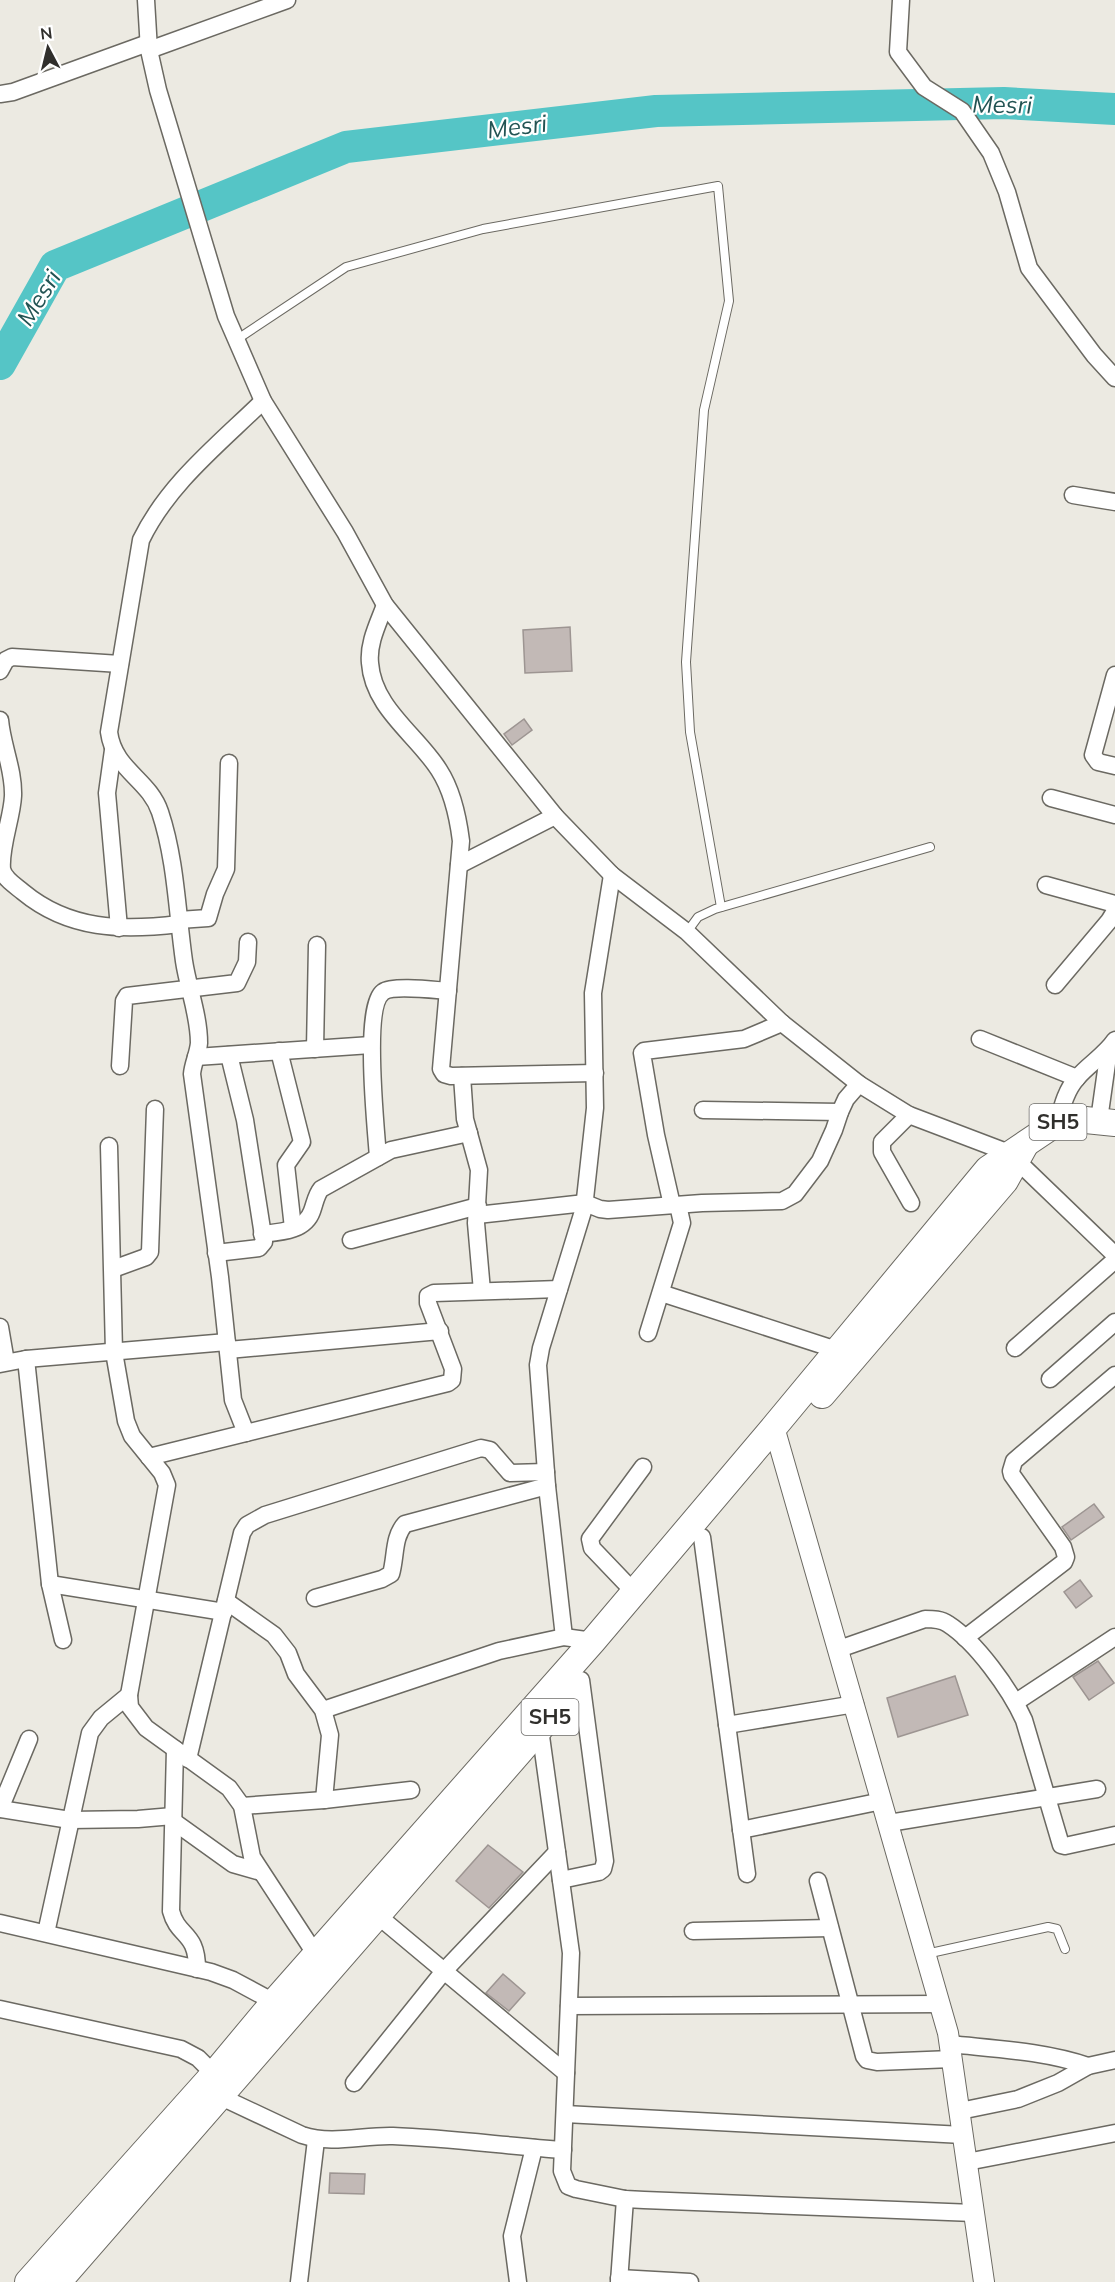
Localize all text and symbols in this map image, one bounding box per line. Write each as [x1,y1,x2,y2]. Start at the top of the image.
north arrow [18,18,78,78]
text: N [39,22,53,44]
water label: Mesri [972,88,1033,120]
water label: Mesri [485,107,549,145]
water label: Mesri [10,264,67,331]
road number: SH5 [1030,1104,1086,1140]
road number: SH5 [522,1699,578,1735]

